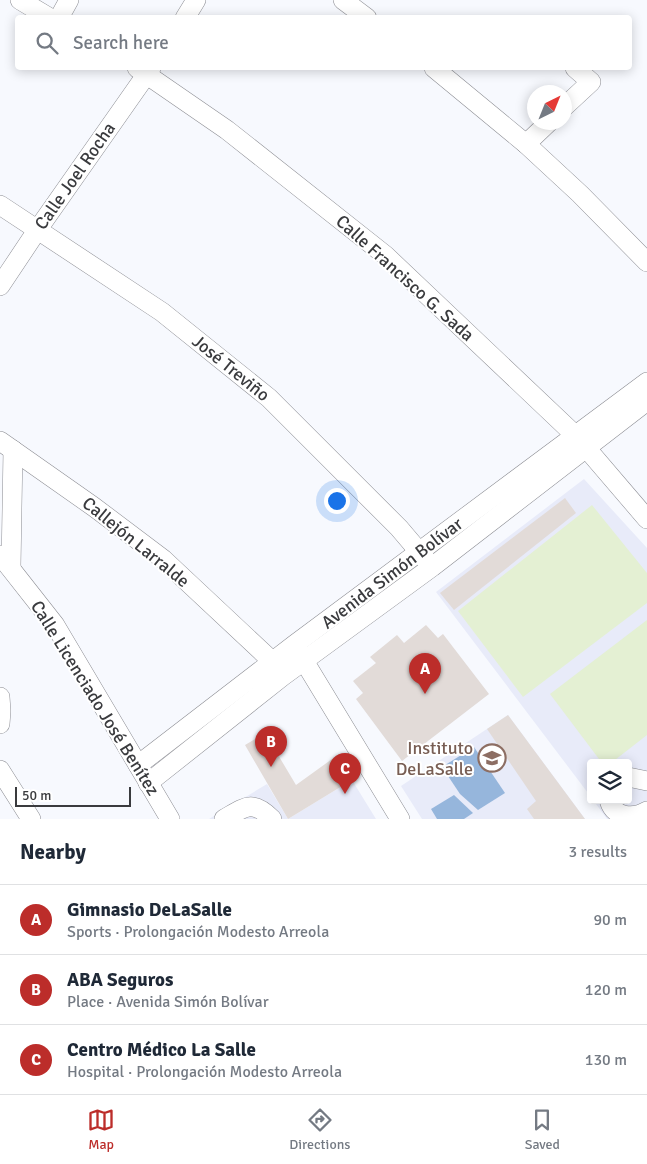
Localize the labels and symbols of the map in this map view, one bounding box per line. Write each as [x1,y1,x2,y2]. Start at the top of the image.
north arrow [527,85,572,130]
street label: Calle Joel Rocha [30,118,120,234]
street label: Calle Francisco G. Sada [331,210,479,346]
street label: José Treviño [188,330,274,406]
your location [324,488,350,514]
street label: Callejón Larralde [78,492,194,592]
street label: Avenida Simón Bolívar [317,512,467,633]
street label: Calle Licenciado José Benítez [26,597,164,799]
pin: A [409,653,441,694]
pin: B [255,726,287,767]
place label: Instituto DeLaSalle [396,737,473,780]
school or university icon: Instituto DeLaSalle [477,743,507,773]
pin: C [329,753,361,794]
scale bar [15,784,131,807]

